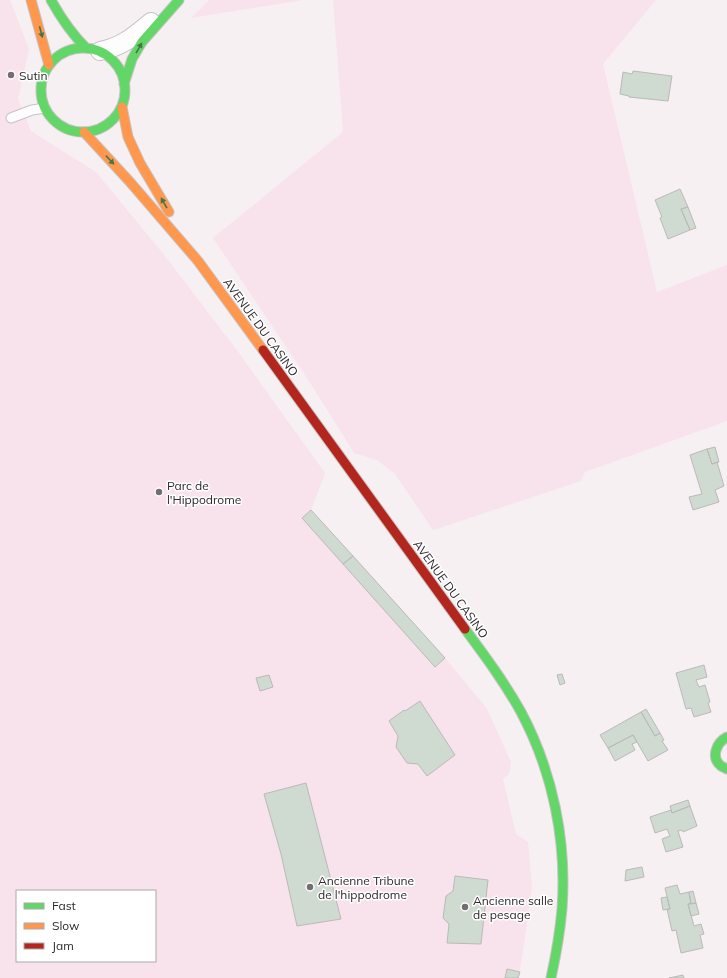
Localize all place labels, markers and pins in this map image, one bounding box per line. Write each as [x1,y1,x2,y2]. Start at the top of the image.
place label: Sutin [19,68,48,83]
marker: Sutin [6,70,16,80]
place label: Parc de l'Hippodrome [167,478,241,507]
marker: Parc de l'Hippodrome [154,487,164,497]
place label: Ancienne Tribune de l'hippodrome [318,873,414,902]
marker: Ancienne Tribune de l'hippodrome [305,882,315,892]
place label: Ancienne salle de pesage [473,893,553,922]
marker: Ancienne salle de pesage [460,902,470,912]

